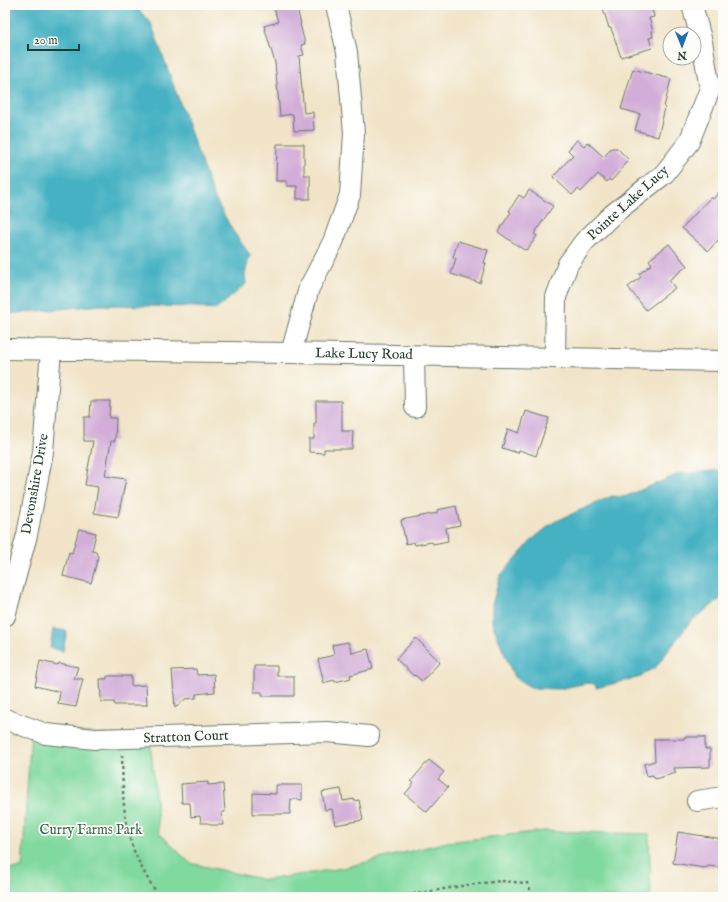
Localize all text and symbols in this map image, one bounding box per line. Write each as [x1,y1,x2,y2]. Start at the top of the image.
scale bar [28,26,79,52]
north arrow [662,26,702,66]
text: 20 m [34,33,57,48]
text: N [677,48,688,62]
street label: Pointe Lake Lucy [583,162,673,244]
street label: Lake Lucy Road [315,344,414,364]
street label: Devonshire Drive [17,432,53,536]
street label: Stratton Court [143,727,229,747]
park label: Curry Farms Park [40,821,143,839]

